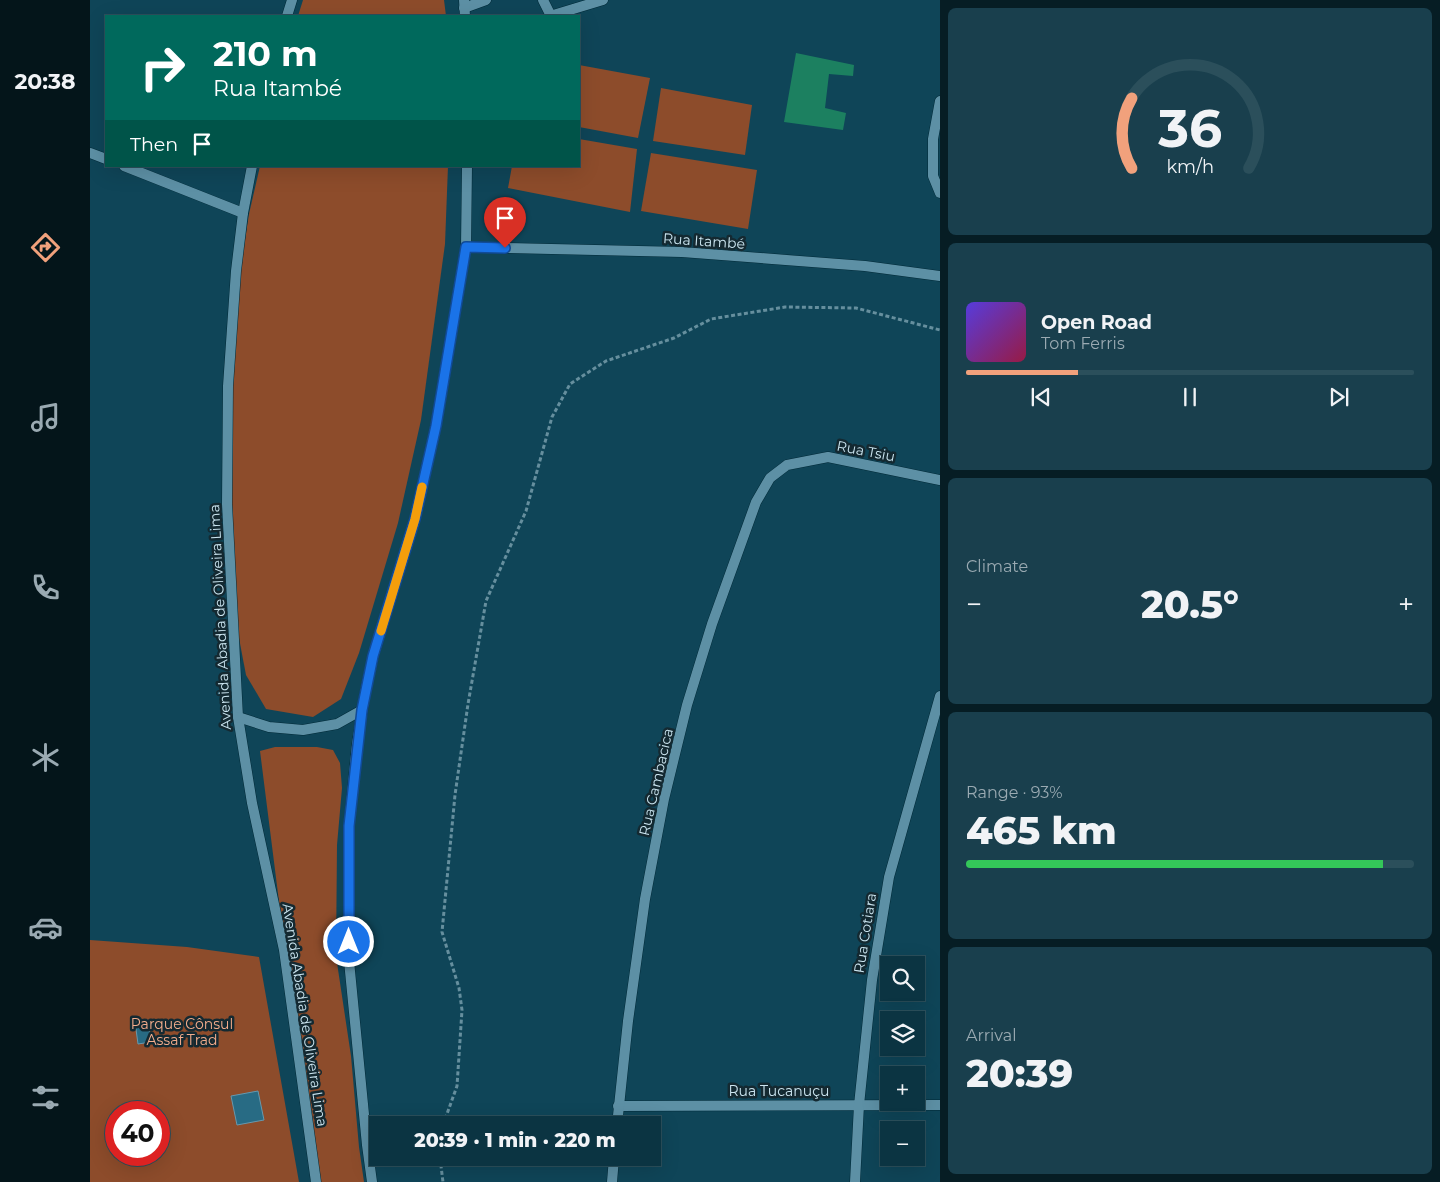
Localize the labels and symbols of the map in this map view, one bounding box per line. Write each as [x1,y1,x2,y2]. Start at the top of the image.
pin [484,197,526,248]
street label: Rua Itambé [662,229,746,253]
street label: Rua Tsiu [835,437,897,465]
street label: Avenida Abadia de Oliveira Lima [205,504,235,730]
street label: Rua Cambacica [635,726,677,838]
street label: Rua Cotiara [850,892,880,974]
street label: Avenida Abadia de Oliveira Lima [278,902,332,1128]
position arrow [322,915,374,967]
park label: Parque Cônsul Assaf Trad [131,1015,233,1049]
street label: Rua Tucanuçu [728,1082,830,1100]
speed limit sign: 40 [105,1101,170,1166]

